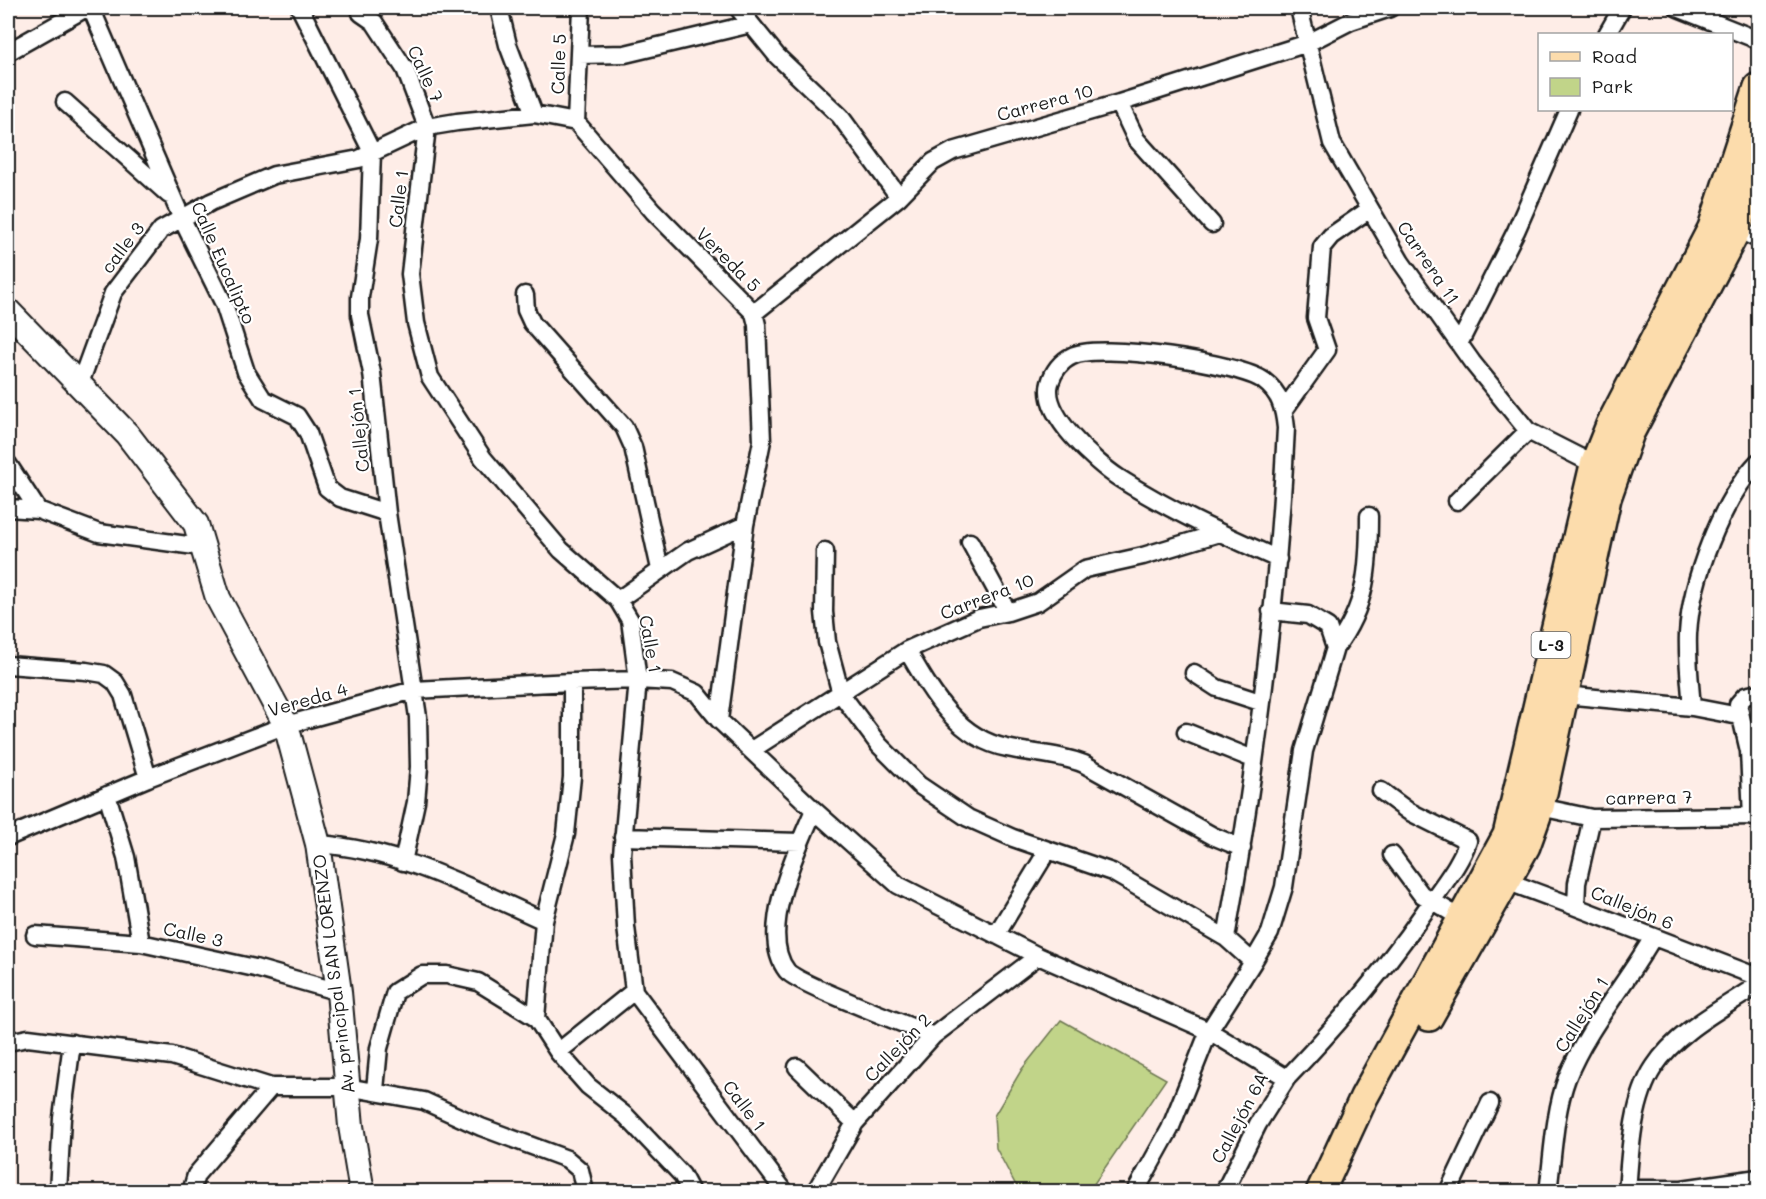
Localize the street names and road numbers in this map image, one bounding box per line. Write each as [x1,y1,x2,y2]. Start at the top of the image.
street label: Calle 5 [545,33,571,95]
street label: Calle 7 [402,41,449,106]
street label: Carrera 10 [994,78,1095,126]
street label: Calle 1 [383,169,413,229]
street label: Calle Eucalipto [186,198,262,328]
street label: Carrera 11 [1392,216,1465,309]
street label: calle 3 [95,217,149,278]
street label: Vereda 5 [691,222,766,297]
street label: Callejón 1 [342,387,374,474]
street label: Carrera 10 [936,567,1037,625]
street label: Calle 1 [634,613,668,675]
road number: L-3 [1532,632,1570,658]
street label: Vereda 4 [265,676,351,722]
street label: carrera 7 [1605,784,1693,810]
street label: Av. principal SAN LORENZO [306,853,360,1095]
street label: Callejón 6 [1587,880,1677,935]
street label: Calle 3 [161,916,225,952]
street label: Callejón 1 [1549,972,1614,1057]
street label: Callejón 2 [859,1008,936,1087]
street label: Callejón 6A [1205,1068,1273,1167]
street label: Calle 1 [718,1075,772,1136]

